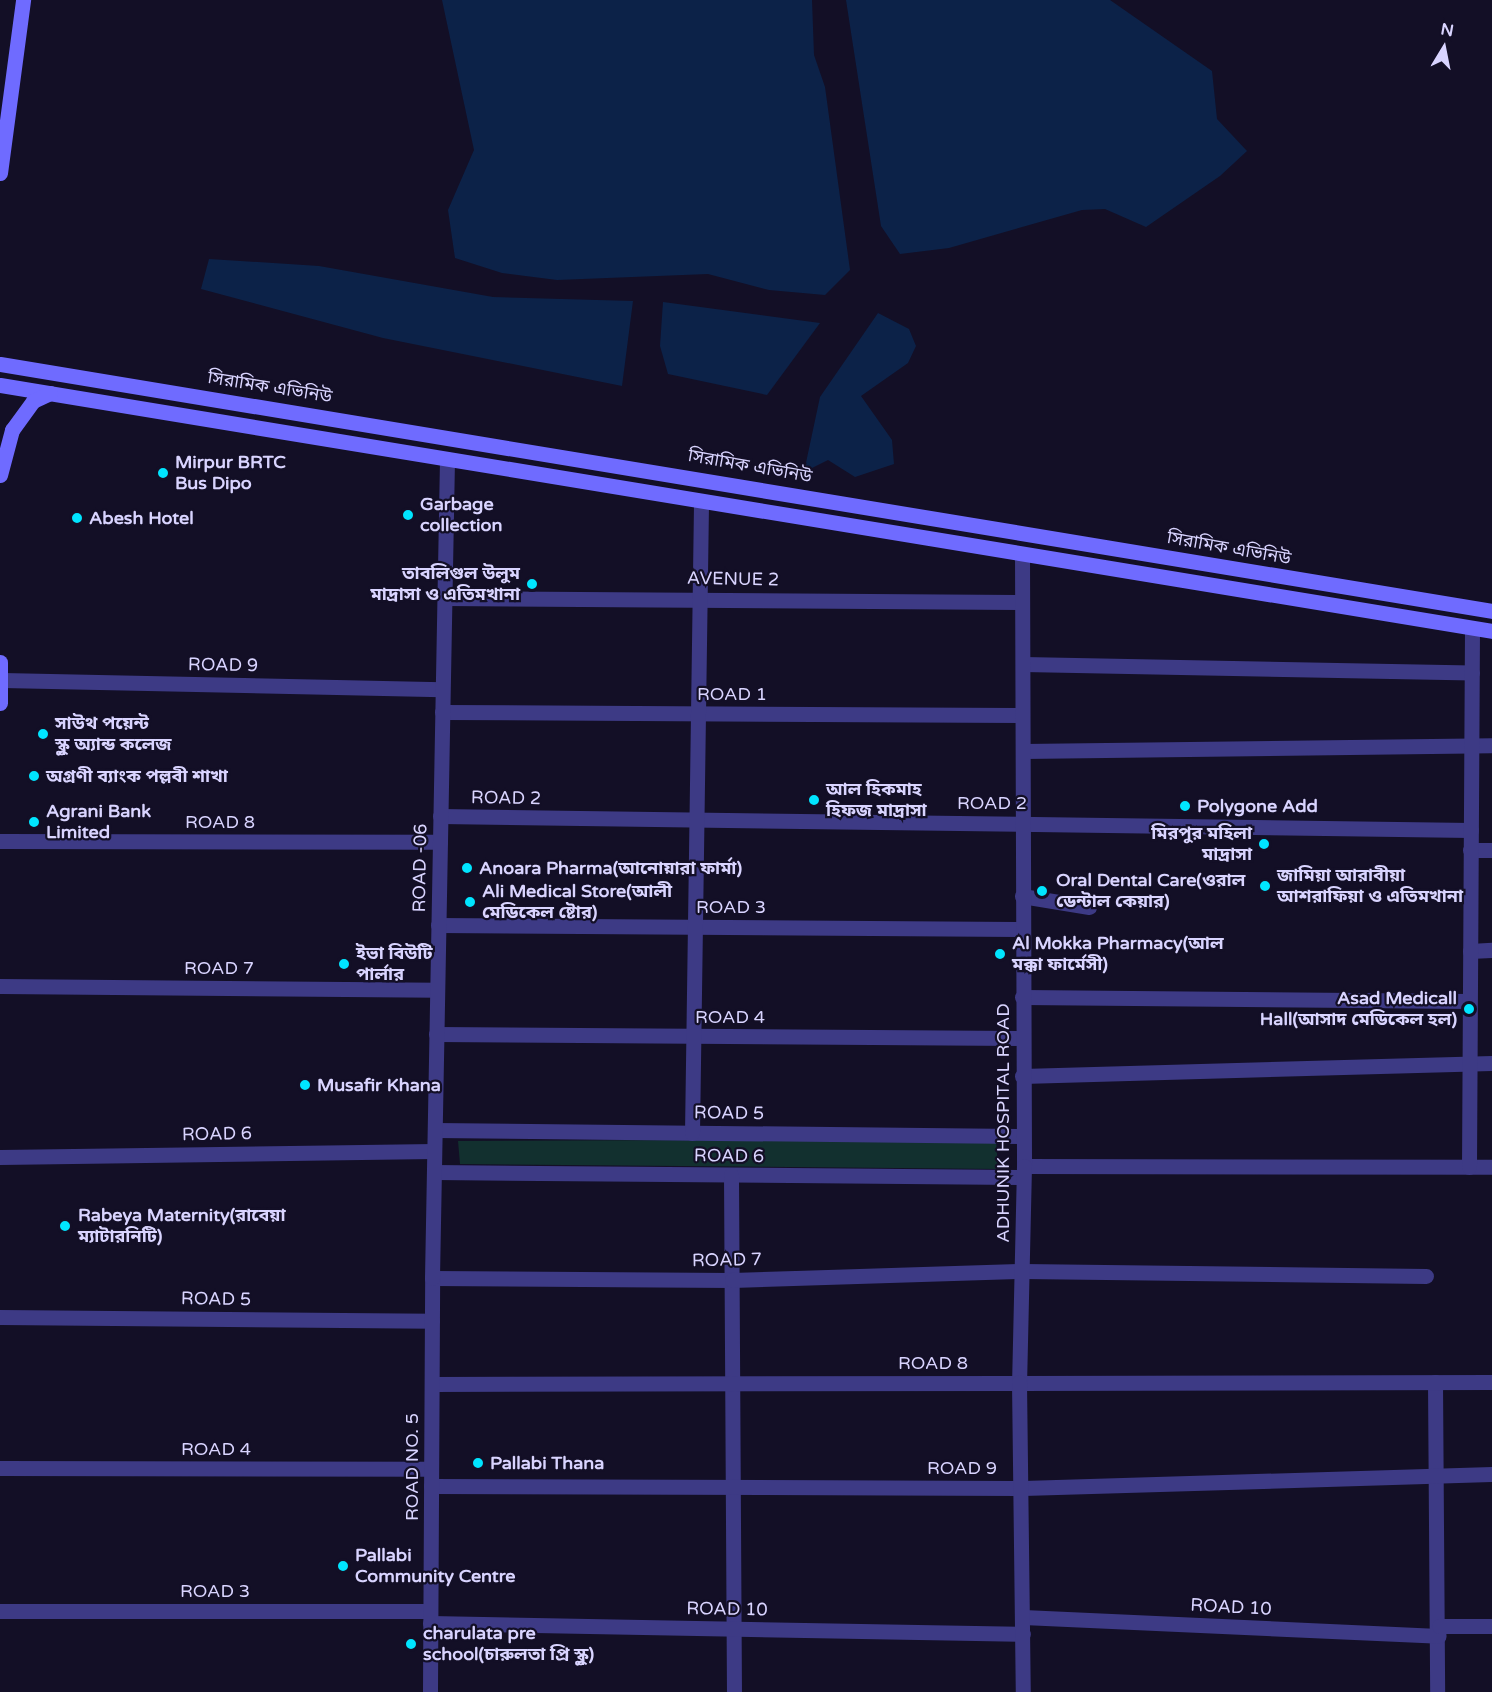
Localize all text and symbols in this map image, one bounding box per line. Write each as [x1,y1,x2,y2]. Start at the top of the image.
north arrow [1414,18,1474,78]
text: N [1439,19,1455,41]
street label: সিরামিক এভিনিউ [206,367,334,407]
street label: সিরামিক এভিনিউ [686,444,814,488]
place label: Mirpur BRTC Bus Dipo [175,452,286,494]
marker: Mirpur BRTC Bus Dipo [156,466,170,480]
place label: Garbage collection [420,494,502,536]
place label: Abesh Hotel [89,507,194,529]
marker: Garbage collection [401,508,415,522]
marker: Abesh Hotel [70,511,84,525]
street label: সিরামিক এভিনিউ [1165,526,1293,570]
place label: তাবলিগুল উলুম মাদ্রাসা ও এতিমখানা [371,563,520,606]
street label: AVENUE 2 [687,567,779,591]
marker: তাবলিগুল উলুম মাদ্রাসা ও এতিমখানা [525,577,539,591]
street label: ROAD 9 [188,654,258,676]
street label: ROAD 1 [697,683,767,705]
place label: সাউথ পয়েন্ট স্কুল অ্যান্ড কলেজ [55,713,172,756]
marker: সাউথ পয়েন্ট স্কুল অ্যান্ড কলেজ [36,727,50,741]
place label: অগ্রণী ব্যাংক পল্লবী শাখা [46,765,228,787]
marker: অগ্রণী ব্যাংক পল্লবী শাখা [27,769,41,783]
place label: আল হিকমাহ হিফজ মাদ্রাসা [826,779,927,822]
street label: ROAD 2 [471,787,541,809]
street label: ROAD 2 [957,792,1027,814]
marker: আল হিকমাহ হিফজ মাদ্রাসা [807,793,821,807]
place label: Polygone Add [1197,795,1318,817]
marker: Polygone Add [1178,799,1192,813]
place label: Agrani Bank Limited [46,801,151,844]
street label: ROAD 8 [185,811,255,833]
marker: Agrani Bank Limited [27,815,41,829]
street label: ROAD -06 [408,823,432,913]
place label: মিরপুর মহিলা মাদ্রাসা [1151,823,1252,866]
marker: মিরপুর মহিলা মাদ্রাসা [1257,837,1271,851]
place label: Anoara Pharma(আনোয়ারা ফার্মা) [479,857,742,879]
marker: Anoara Pharma(আনোয়ারা ফার্মা) [460,861,474,875]
place label: জামিয়া আরাবীয়া আশরাফিয়া ও এতিমখানা [1277,865,1463,908]
place label: Oral Dental Care(ওরাল ডেন্টাল কেয়ার) [1056,870,1245,912]
marker: জামিয়া আরাবীয়া আশরাফিয়া ও এতিমখানা [1258,879,1272,893]
place label: Ali Medical Store(আলী মেডিকেল ষ্টোর) [482,881,672,924]
marker: Oral Dental Care(ওরাল ডেন্টাল কেয়ার) [1033,882,1051,900]
marker: Ali Medical Store(আলী মেডিকেল ষ্টোর) [463,895,477,909]
street label: ROAD 3 [696,896,766,918]
place label: Al Mokka Pharmacy(আল মক্কা ফার্মেসী) [1012,933,1224,976]
place label: ইভা বিউটি পার্লার [356,943,432,986]
marker: Al Mokka Pharmacy(আল মক্কা ফার্মেসী) [993,947,1007,961]
street label: ROAD 7 [184,957,254,979]
marker: ইভা বিউটি পার্লার [337,957,351,971]
place label: Asad Medicall Hall(আসাদ মেডিকেল হল) [1260,988,1457,1030]
marker: Asad Medicall Hall(আসাদ মেডিকেল হল) [1462,1002,1476,1016]
street label: ADHUNIK HOSPITAL ROAD [992,1003,1014,1243]
street label: ROAD 4 [695,1006,765,1028]
place label: Musafir Khana [317,1074,441,1096]
marker: Musafir Khana [298,1078,312,1092]
street label: ROAD 5 [694,1102,764,1124]
street label: ROAD 6 [182,1123,252,1145]
street label: ROAD 6 [694,1145,764,1167]
place label: Rabeya Maternity(রাবেয়া ম্যাটারনিটি) [78,1205,286,1248]
marker: Rabeya Maternity(রাবেয়া ম্যাটারনিটি) [56,1217,74,1235]
street label: ROAD 7 [692,1249,762,1271]
street label: ROAD 5 [181,1288,251,1310]
street label: ROAD 8 [898,1352,968,1374]
street label: ROAD NO. 5 [401,1413,423,1521]
street label: ROAD 4 [181,1438,251,1460]
place label: Pallabi Thana [490,1452,604,1474]
marker: Pallabi Thana [471,1456,485,1470]
street label: ROAD 9 [927,1457,997,1479]
place label: Pallabi Community Centre [355,1545,516,1588]
marker: Pallabi Community Centre [336,1559,350,1573]
street label: ROAD 3 [180,1580,250,1602]
street label: ROAD 10 [1190,1594,1272,1620]
street label: ROAD 10 [686,1597,768,1621]
place label: charulata pre school(চারুলতা প্রি স্কুল) [423,1623,594,1666]
marker: charulata pre school(চারুলতা প্রি স্কুল) [404,1637,418,1651]

